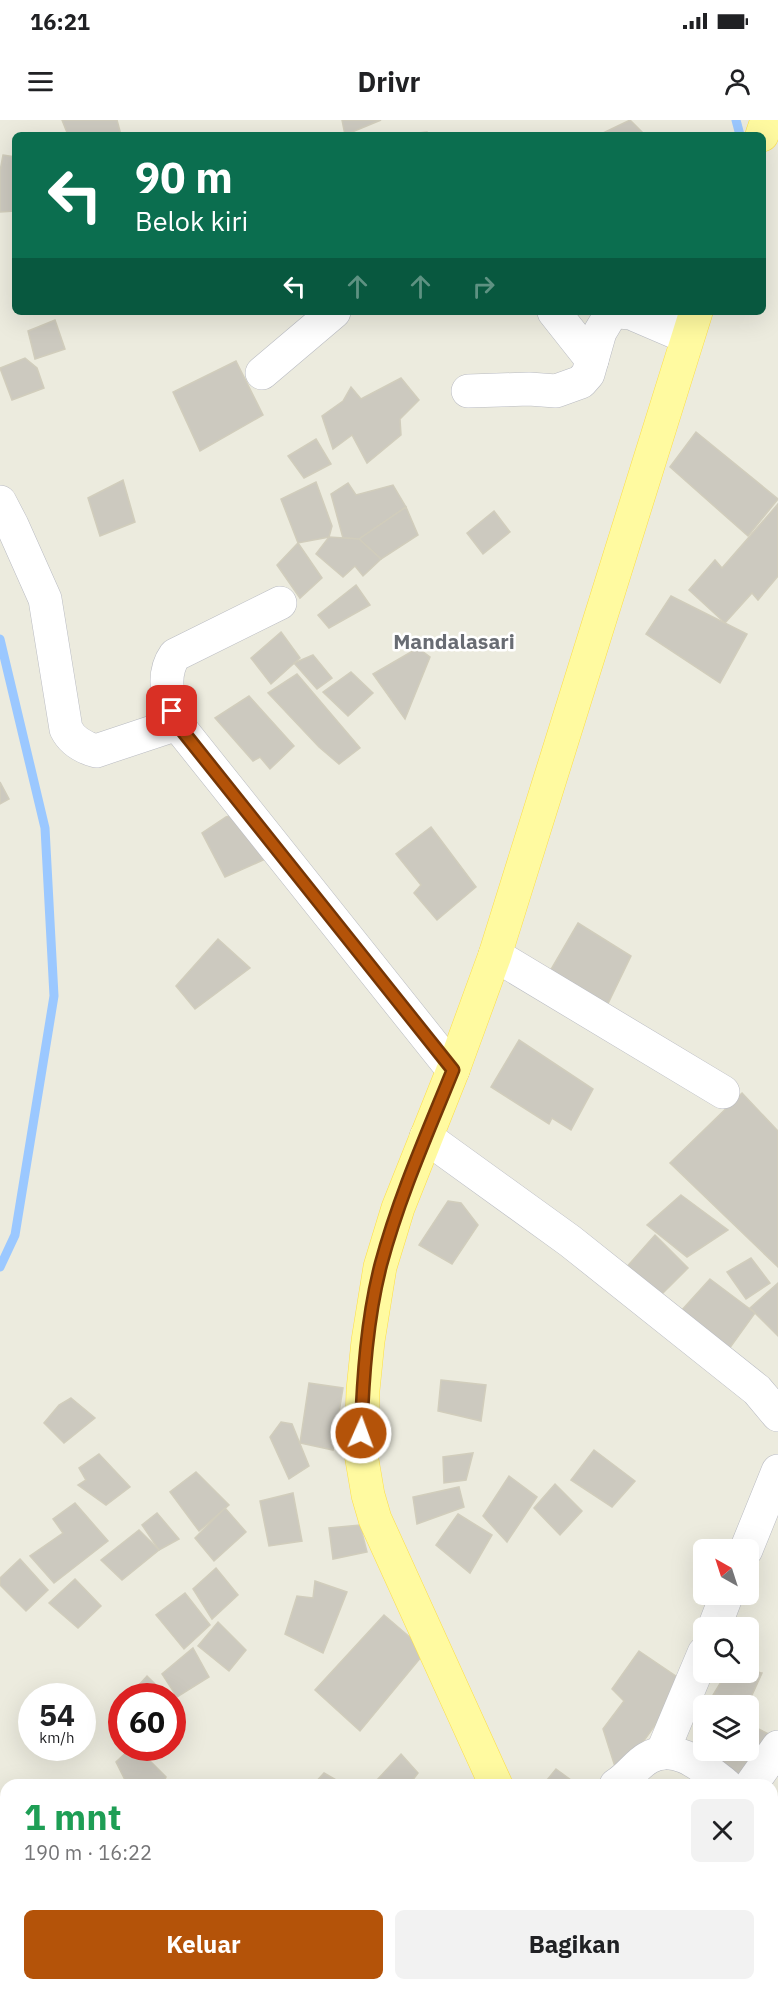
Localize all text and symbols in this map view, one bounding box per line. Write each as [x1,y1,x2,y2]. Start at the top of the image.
text: 16:21 [30,7,90,36]
text: Drivr [358,64,420,99]
icon: menu [24,65,57,98]
icon: person [721,65,754,98]
text: 90 m [135,150,233,205]
icon: left [36,156,114,234]
text: Belok kiri [135,203,248,238]
icon: left [278,270,311,303]
icon: ahead [341,270,374,303]
icon: ahead [404,270,437,303]
icon: right [467,270,500,303]
district label: Mandalasari [393,627,515,655]
pin [146,685,197,736]
icon: arrive [155,694,188,727]
position arrow [329,1401,393,1465]
north arrow [693,1539,759,1605]
map controls [693,1539,759,1761]
button: search [693,1617,759,1683]
speed limit sign: 60 [108,1683,186,1761]
text: 54 [39,1695,75,1734]
button: layers [693,1695,759,1761]
text: km/h [39,1728,75,1747]
text: 1 mnt [24,1793,122,1840]
button: close [691,1799,754,1862]
text: 190 m · 16:22 [24,1839,152,1866]
button: Keluar [24,1910,383,1979]
button: Bagikan [395,1910,754,1979]

